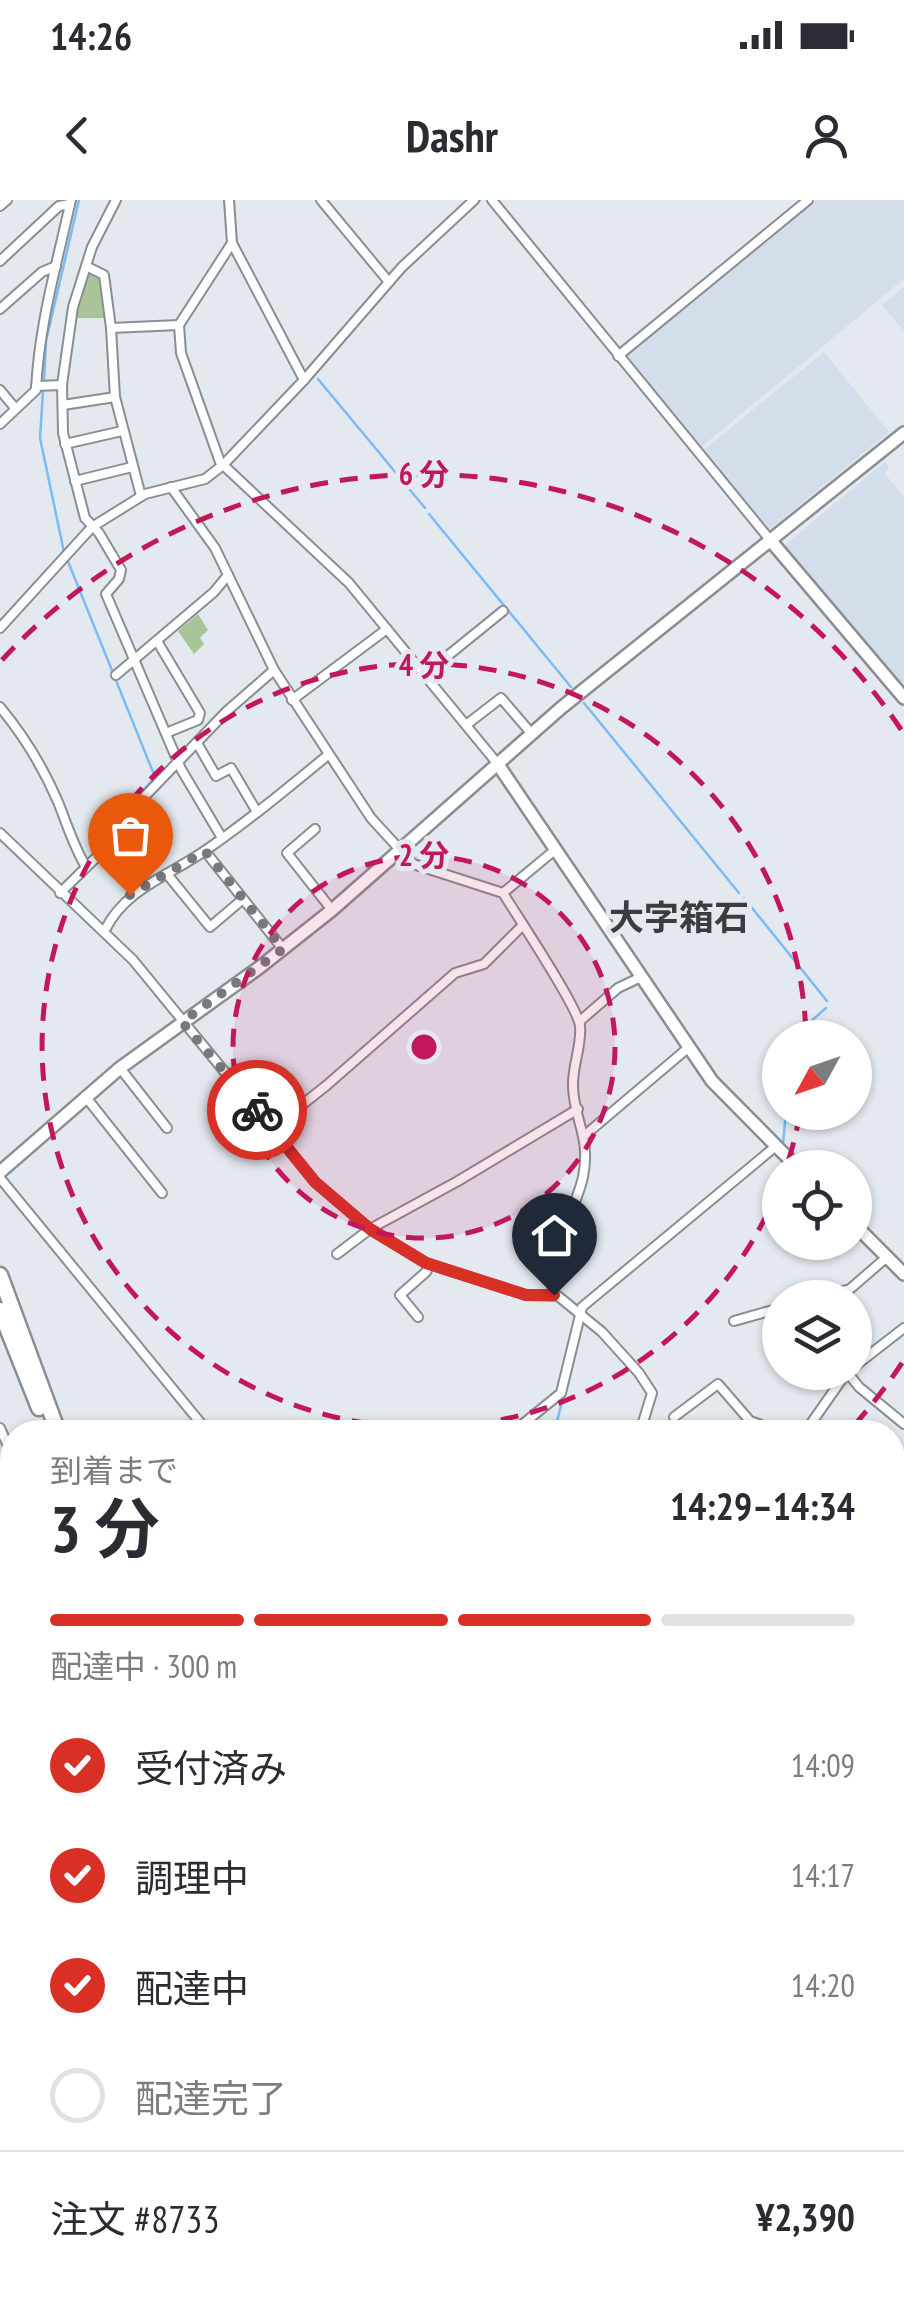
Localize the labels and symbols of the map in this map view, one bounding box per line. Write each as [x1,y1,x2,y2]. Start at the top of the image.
text: 6 分 [399,454,449,493]
text: 4 分 [399,645,449,684]
pin [88,793,173,896]
text: 2 分 [399,835,449,874]
district label: 大字箱石 [609,894,749,940]
north arrow [762,1020,872,1130]
centre of rings [406,1029,442,1065]
courier [207,1060,307,1160]
pin [512,1193,597,1296]

